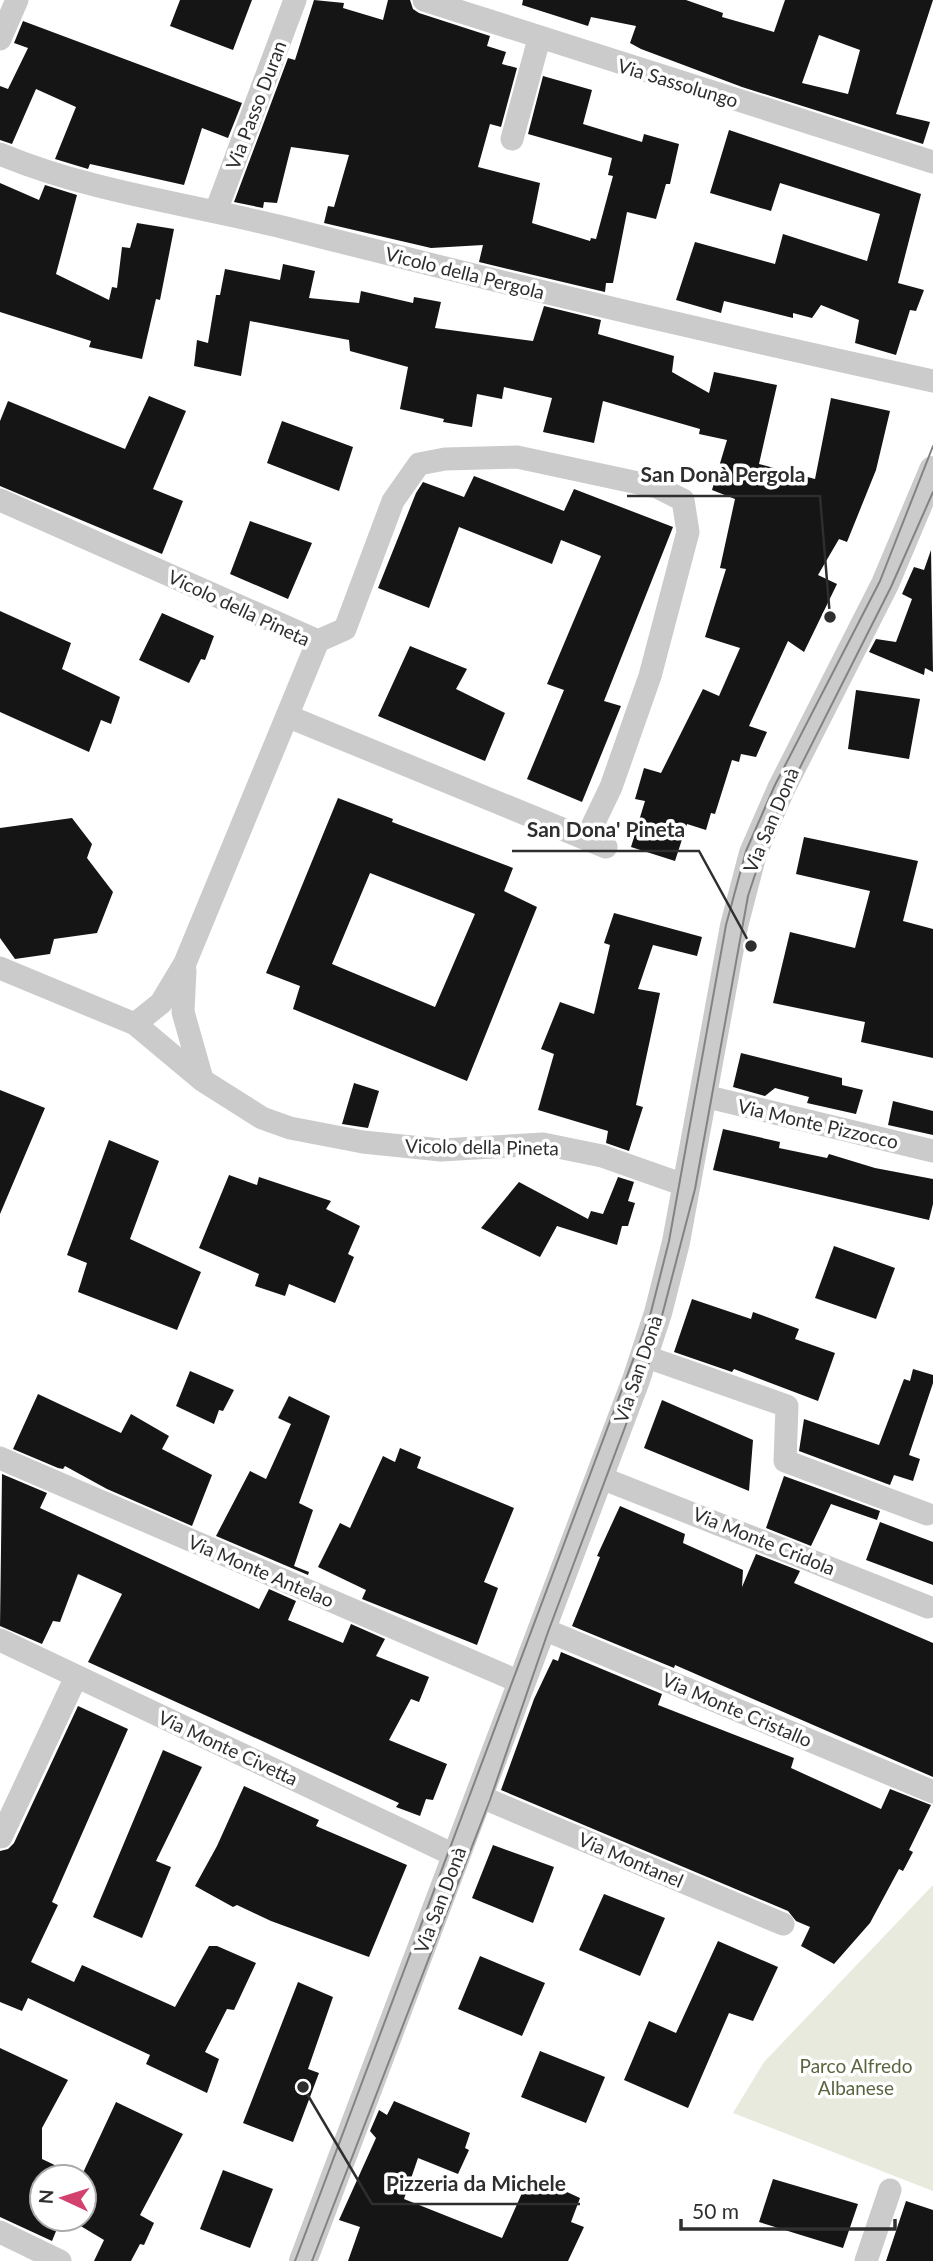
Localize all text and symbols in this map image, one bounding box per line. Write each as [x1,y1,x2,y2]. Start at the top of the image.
street label: Via Passo Duran [220,37,291,172]
street label: Via Sassolungo [615,53,741,112]
street label: Vicolo della Pergola [383,242,547,303]
callout: San Donà Pergola [627,454,820,496]
text: San Donà Pergola [641,461,805,486]
street label: Vicolo della Pineta [165,565,314,650]
street label: Via San Donà [738,764,803,876]
callout: San Dona' Pineta [512,809,699,851]
text: San Dona' Pineta [527,816,685,841]
street label: Via Monte Pizzocco [736,1094,901,1153]
street label: Vicolo della Pineta [405,1134,559,1159]
street label: Via San Donà [608,1312,667,1426]
street label: Via Monte Cridola [690,1502,839,1580]
street label: Via Monte Antelao [185,1529,338,1612]
street label: Via Monte Cristallo [659,1668,815,1751]
street label: Via Monte Civetta [155,1705,302,1790]
street label: Via Montanel [575,1827,687,1892]
street label: Via San Donà [409,1843,470,1956]
park label: Parco Alfredo Albanese [800,2054,912,2099]
callout: Pizzeria da Michele [372,2162,580,2204]
north arrow [28,2163,98,2233]
text: Pizzeria da Michele [386,2170,566,2195]
scale bar [681,2188,894,2232]
text: N [34,2189,58,2205]
text: 50 m [692,2198,739,2223]

